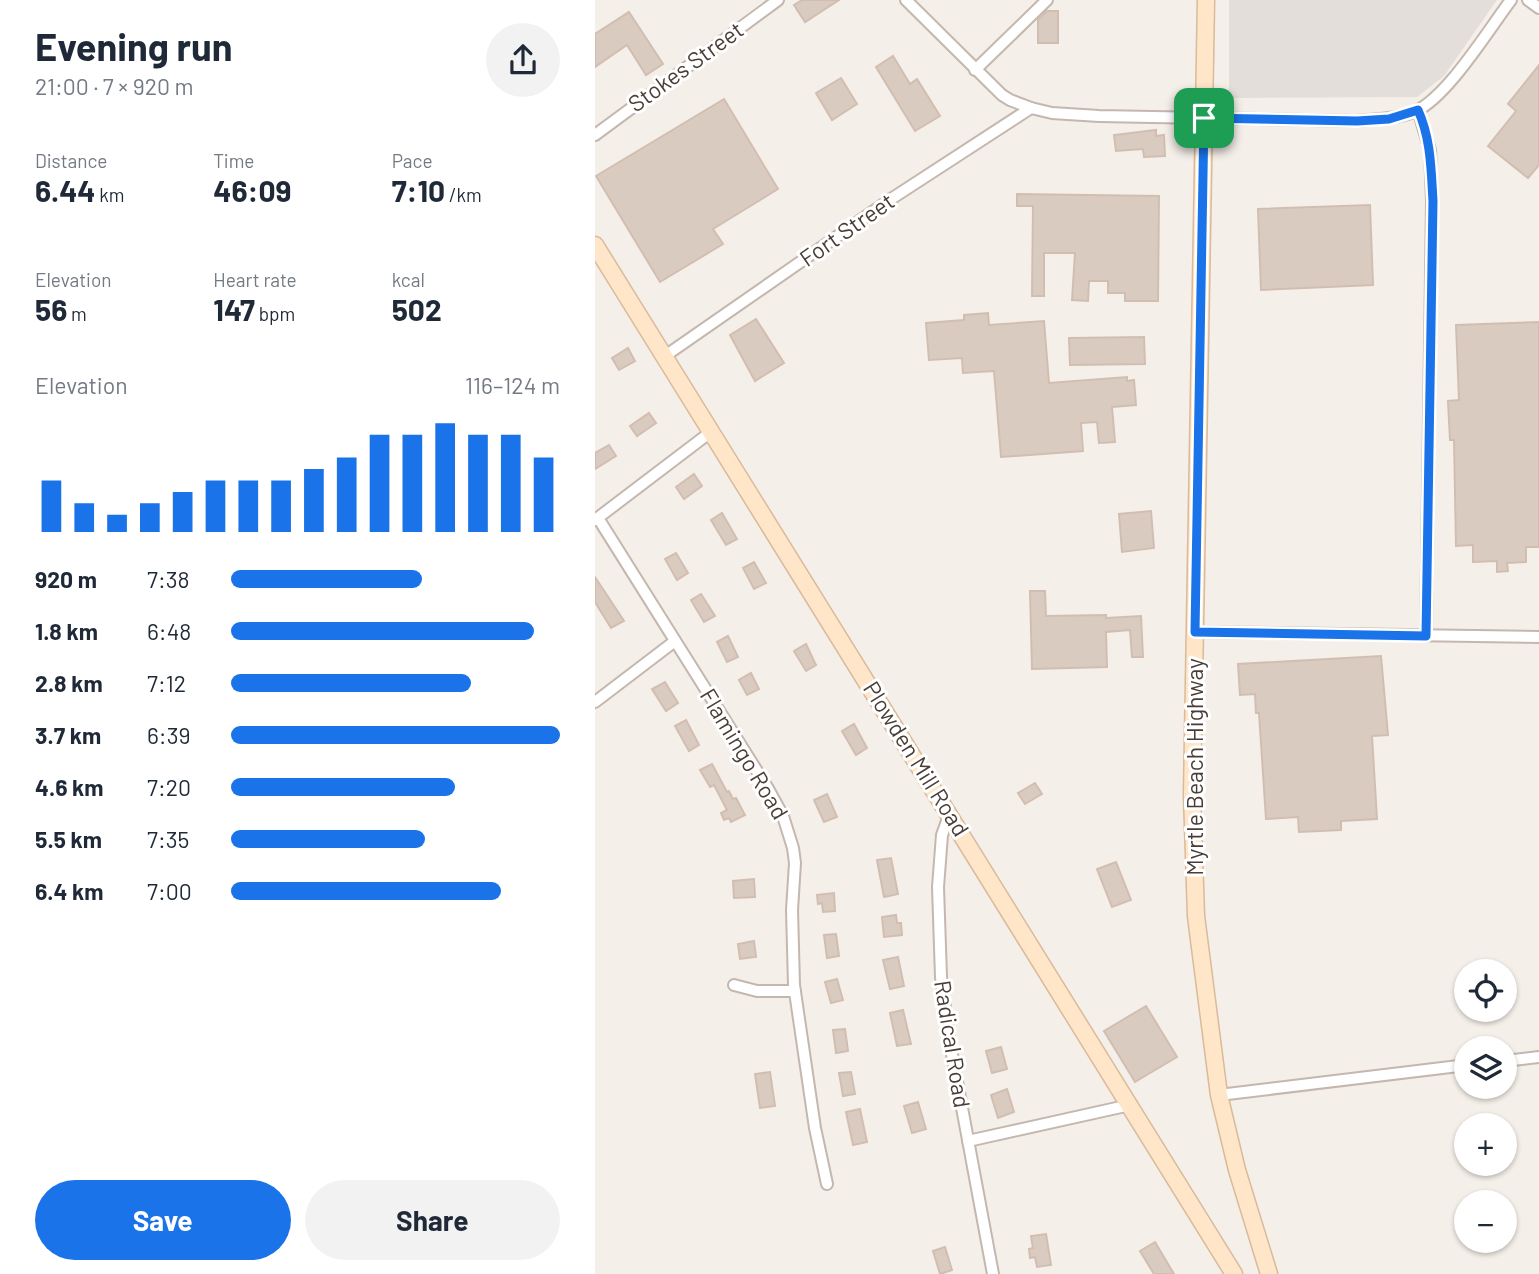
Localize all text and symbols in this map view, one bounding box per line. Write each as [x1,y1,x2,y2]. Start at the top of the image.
street label: Stokes Street [622,15,748,117]
text: Evening run [35,23,233,69]
button: share [486,23,560,97]
text: 21:00 · 7 × 920 m [35,72,194,100]
pin [1174,88,1234,148]
icon: arrive [1185,99,1223,137]
text: Distance [35,149,107,172]
text: Time [213,149,254,172]
text: Pace [392,149,433,172]
text: 6.44 [35,172,96,208]
text: 46:09 [213,172,292,208]
text: 7:10 [392,172,445,208]
text: km [96,183,125,206]
text: /km [445,183,482,206]
street label: Fort Street [794,186,899,272]
text: Elevation [35,268,112,291]
text: Heart rate [213,268,297,291]
text: kcal [392,268,425,291]
text: 56 [35,291,67,327]
text: 147 [213,291,255,327]
text: 502 [392,291,442,327]
text: m [67,302,87,325]
text: bpm [255,302,295,325]
text: Elevation [35,371,128,399]
text: 116–124 m [465,371,560,399]
text: 920 m [35,565,97,593]
text: 7:38 [147,565,190,593]
text: 1.8 km [35,617,98,645]
text: 6:48 [147,617,191,645]
street label: Myrtle Beach Highway [1180,658,1208,876]
text: 2.8 km [35,669,103,697]
text: 7:12 [147,669,186,697]
street label: Plowden Mill Road [858,676,976,841]
street label: Flamingo Road [695,683,795,824]
text: 3.7 km [35,721,101,749]
text: 6:39 [147,721,190,749]
text: 4.6 km [35,773,104,801]
text: 7:20 [147,773,191,801]
text: 5.5 km [35,825,102,853]
text: 7:35 [147,825,189,853]
text: 6.4 km [35,877,104,905]
text: 7:00 [147,877,192,905]
map controls [1454,959,1517,1253]
button: locate [1454,959,1517,1022]
street label: Radical Road [929,978,977,1110]
button: layers [1454,1036,1517,1099]
button: + [1454,1113,1517,1176]
button: Save [35,1180,291,1260]
button: Share [305,1180,560,1260]
button: − [1454,1190,1517,1253]

